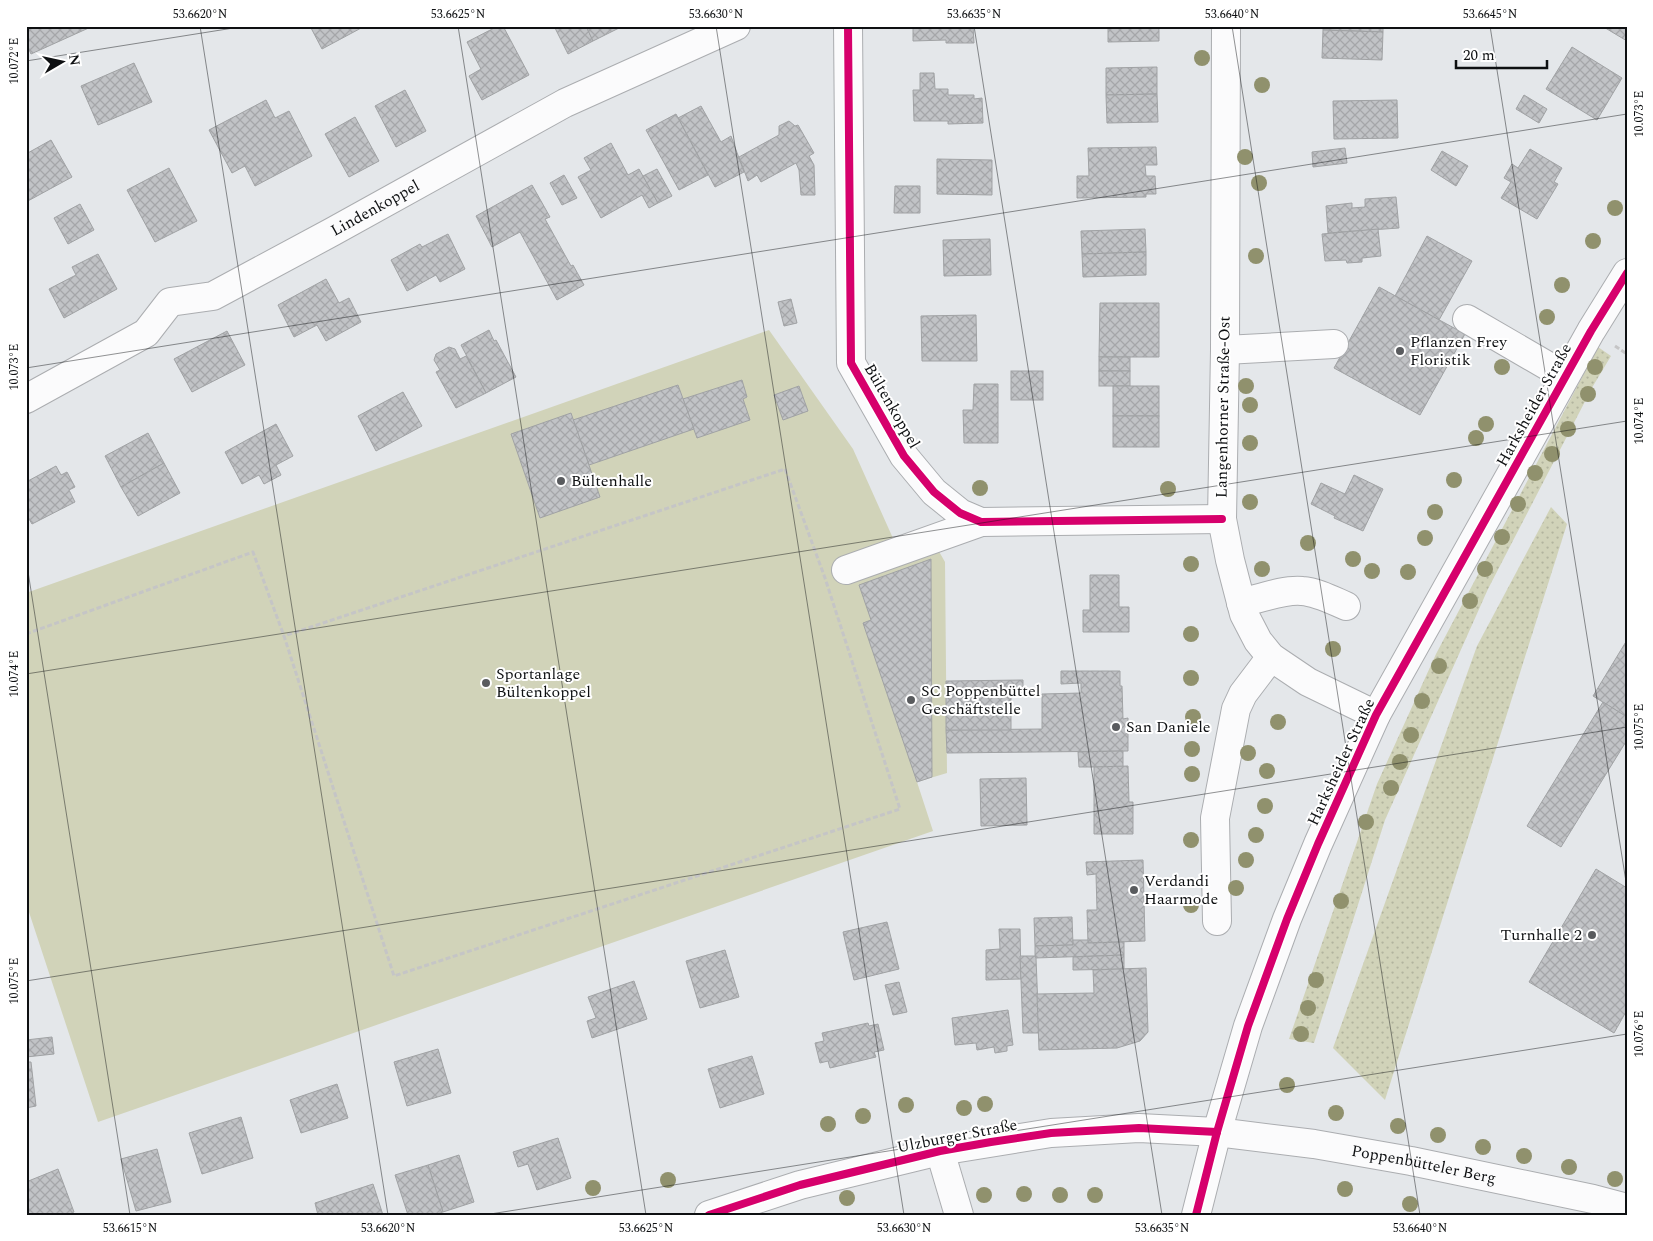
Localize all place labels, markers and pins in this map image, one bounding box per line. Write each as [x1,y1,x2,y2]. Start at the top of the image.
place label: Pflanzen Frey Floristik [1410,330,1508,372]
marker: Pflanzen Frey Floristik [1394,345,1406,357]
place label: Bültenhalle [571,469,652,493]
marker: Bültenhalle [555,475,567,487]
place label: Sportanlage Bültenkoppel [496,662,591,704]
marker: Sportanlage Bültenkoppel [480,677,492,689]
place label: SC Poppenbüttel Geschäftstelle [921,679,1040,721]
marker: SC Poppenbüttel Geschäftstelle [905,694,917,706]
place label: San Daniele [1126,715,1211,739]
marker: San Daniele [1110,721,1122,733]
place label: Verdandi Haarmode [1144,869,1218,911]
marker: Verdandi Haarmode [1128,884,1140,896]
place label: Turnhalle 2 [1501,923,1582,947]
marker: Turnhalle 2 [1586,929,1598,941]

